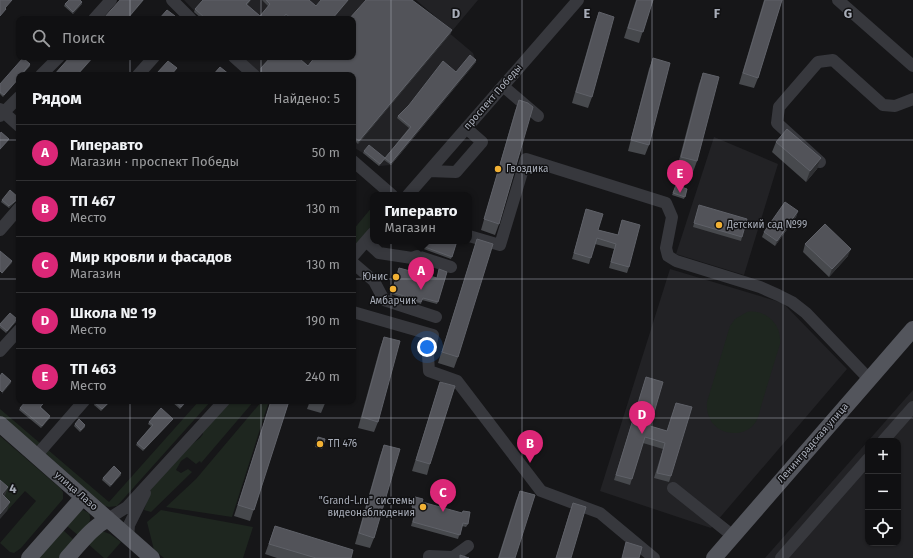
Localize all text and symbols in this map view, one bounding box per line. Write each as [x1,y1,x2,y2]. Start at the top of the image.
text: D [452,6,461,21]
text: E [584,6,591,21]
text: F [714,6,721,21]
text: G [844,6,852,21]
search box [16,16,356,60]
icon: search [30,27,52,49]
text: Поиск [62,29,105,47]
street label: проспект Победы [461,62,525,132]
text: Рядом [32,88,82,109]
text: Найдено: 5 [274,91,340,106]
text: Гиперавто [70,136,143,154]
text: A [41,145,49,160]
text: 50 m [312,145,340,160]
text: Магазин · проспект Победы [70,154,239,169]
pin: E [667,160,693,193]
place label: Гвоздика [506,163,548,175]
marker: Гвоздика [493,164,503,174]
text: ТП 467 [70,192,115,210]
popup [370,192,472,244]
text: B [41,201,49,216]
text: 130 m [306,201,340,216]
text: Гиперавто [385,202,457,220]
text: Место [70,210,107,225]
place label: Детский сад №99 [726,219,807,231]
text: Магазин [385,220,436,235]
marker: Детский сад №99 [714,220,724,230]
text: Мир кровли и фасадов [70,248,232,266]
text: C [41,257,49,272]
text: 130 m [306,257,340,272]
pin: A [408,257,434,290]
text: Магазин [70,266,121,281]
place label: Юнис [362,271,388,283]
marker: Юнис [391,272,401,282]
marker: Амбарчик [388,284,398,294]
place label: Амбарчик [370,295,417,307]
text: Школа № 19 [70,304,157,322]
text: D [41,313,49,328]
text: 190 m [306,313,340,328]
text: Место [70,322,107,337]
your location [417,337,437,357]
text: ТП 463 [70,360,116,378]
text: E [42,369,48,384]
text: 240 m [305,369,340,384]
text: Место [70,378,107,393]
street label: Ленинградская улица [775,400,851,486]
pin: D [629,401,655,434]
pin: B [517,430,543,463]
place label: ТП 476 [328,438,357,450]
map controls [865,438,901,546]
button: + [865,438,901,474]
marker: ТП 476 [315,439,325,449]
street label: улица Лазо [52,469,100,513]
button: − [865,474,901,510]
pin: C [430,479,456,512]
text: 4 [9,481,17,496]
place label: "Grand-l.ru" системы видеонаблюдения [319,495,415,519]
marker: "Grand-l.ru" системы видеонаблюдения [418,502,428,512]
button: locate [865,510,901,546]

